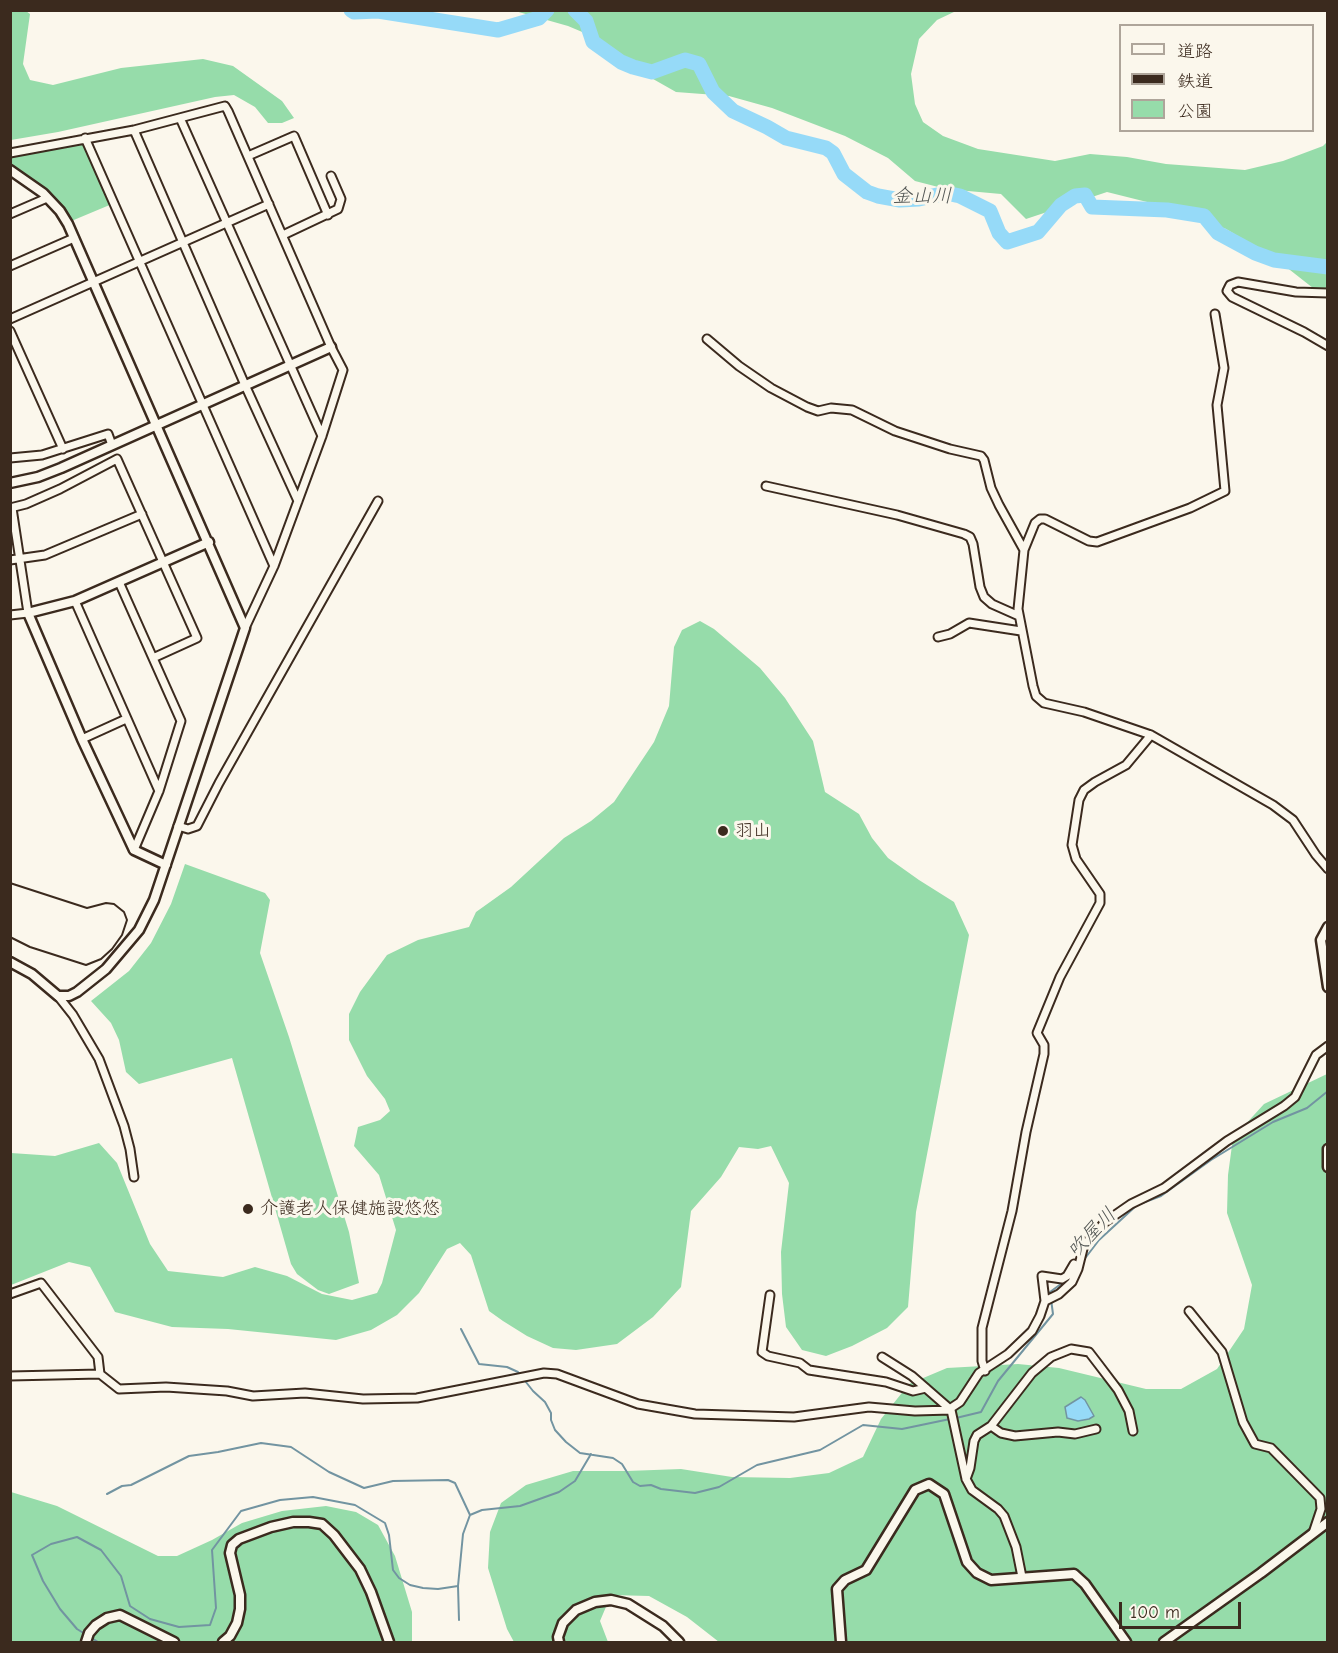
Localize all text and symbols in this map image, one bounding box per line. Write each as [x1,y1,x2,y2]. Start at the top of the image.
legend [1119,24,1314,132]
text: 道路 [1177,41,1213,62]
text: 鉄道 [1177,71,1213,92]
text: 公園 [1177,101,1213,122]
water label: 金山川 [892,184,952,208]
place label: 羽山 [735,820,771,842]
marker: 羽山 [716,824,730,838]
place label: 介護老人保健施設悠悠 [260,1198,440,1220]
marker: 介護老人保健施設悠悠 [241,1202,255,1216]
water label: 吹屋川 [1063,1203,1121,1263]
scale bar [1122,1590,1244,1628]
text: 100 m [1130,1602,1180,1623]

